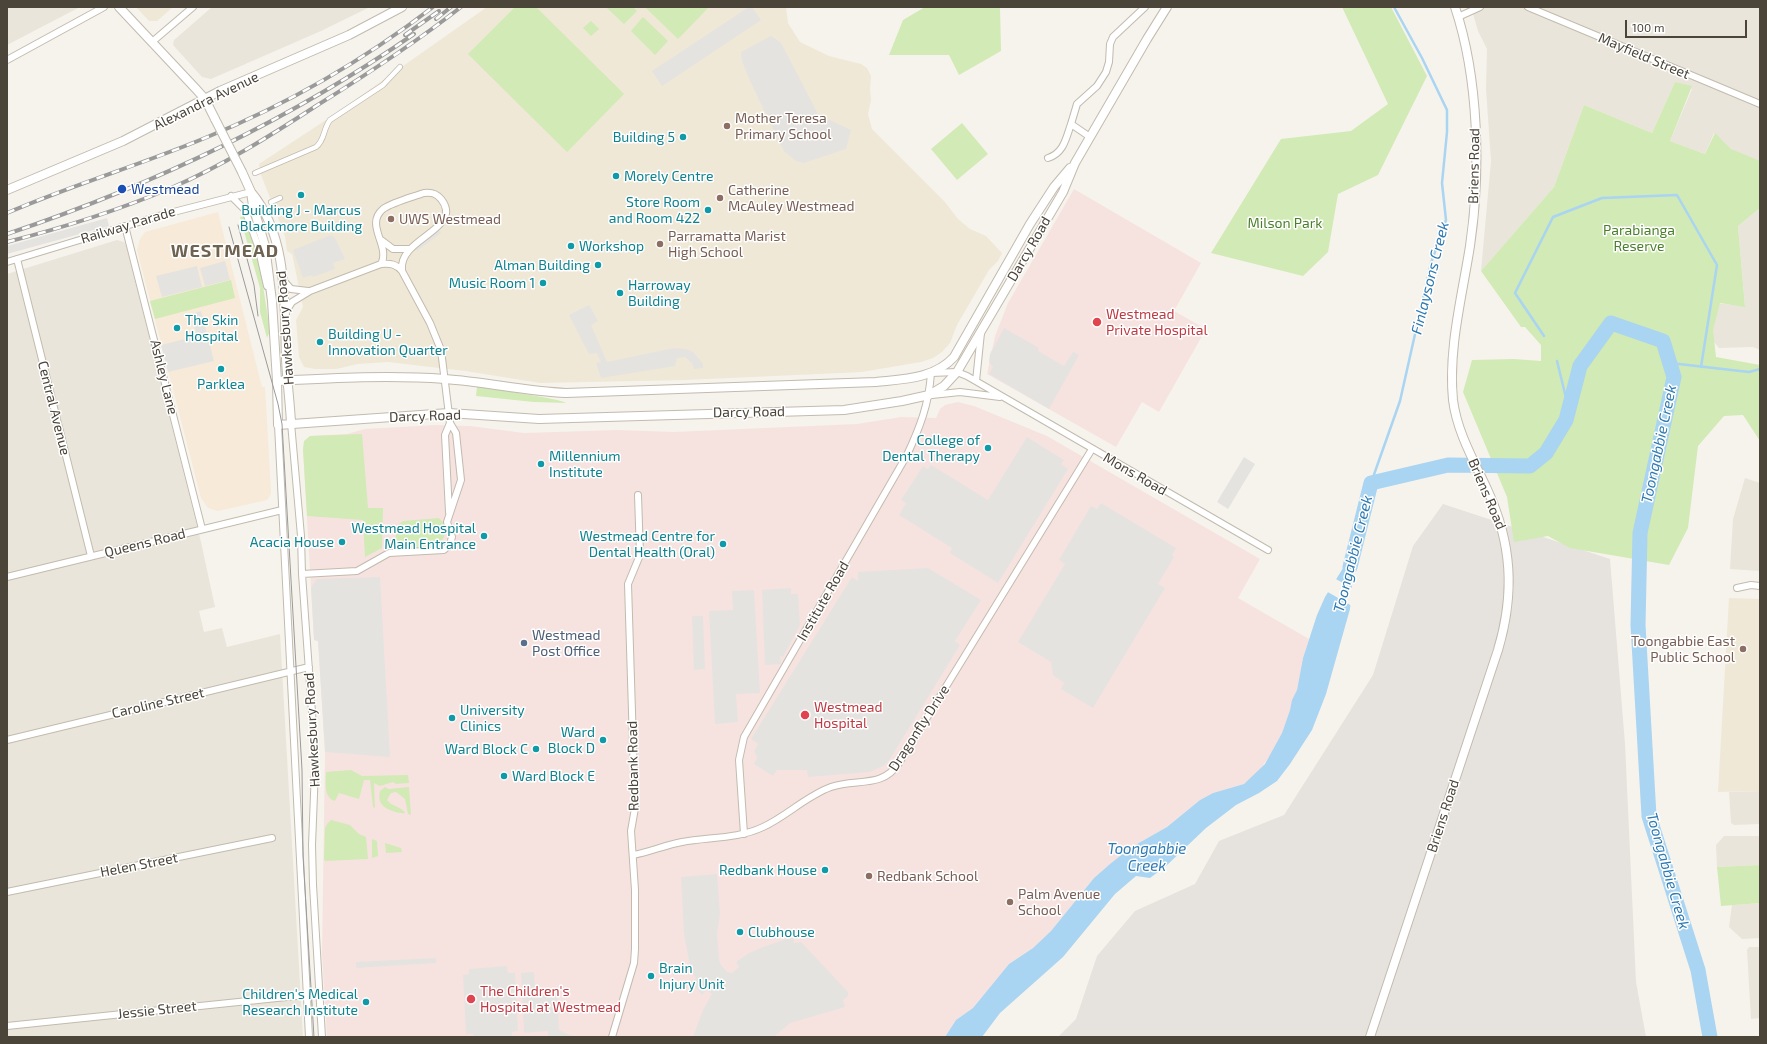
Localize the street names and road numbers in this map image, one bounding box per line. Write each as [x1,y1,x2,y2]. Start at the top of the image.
street label: Mayfield Street [1596,29,1692,83]
street label: Alexandra Avenue [151,68,261,134]
street label: Briens Road [1465,128,1483,204]
street label: Railway Parade [79,203,177,247]
street label: Darcy Road [1004,214,1054,284]
street label: Hawkesbury Road [273,270,297,386]
street label: Ashley Lane [147,338,181,416]
street label: Central Avenue [34,359,74,457]
street label: Darcy Road [713,403,785,421]
street label: Darcy Road [389,406,461,426]
street label: Mons Road [1100,449,1170,499]
street label: Briens Road [1464,456,1510,532]
street label: Queens Road [103,525,187,561]
street label: Institute Road [793,558,853,644]
street label: Hawkesbury Road [301,672,323,788]
street label: Dragonfly Drive [885,682,953,774]
street label: Caroline Street [110,684,206,722]
street label: Redbank Road [624,721,642,811]
street label: Briens Road [1423,777,1463,855]
street label: Helen Street [99,849,179,881]
street label: Jessie Street [117,997,197,1023]

